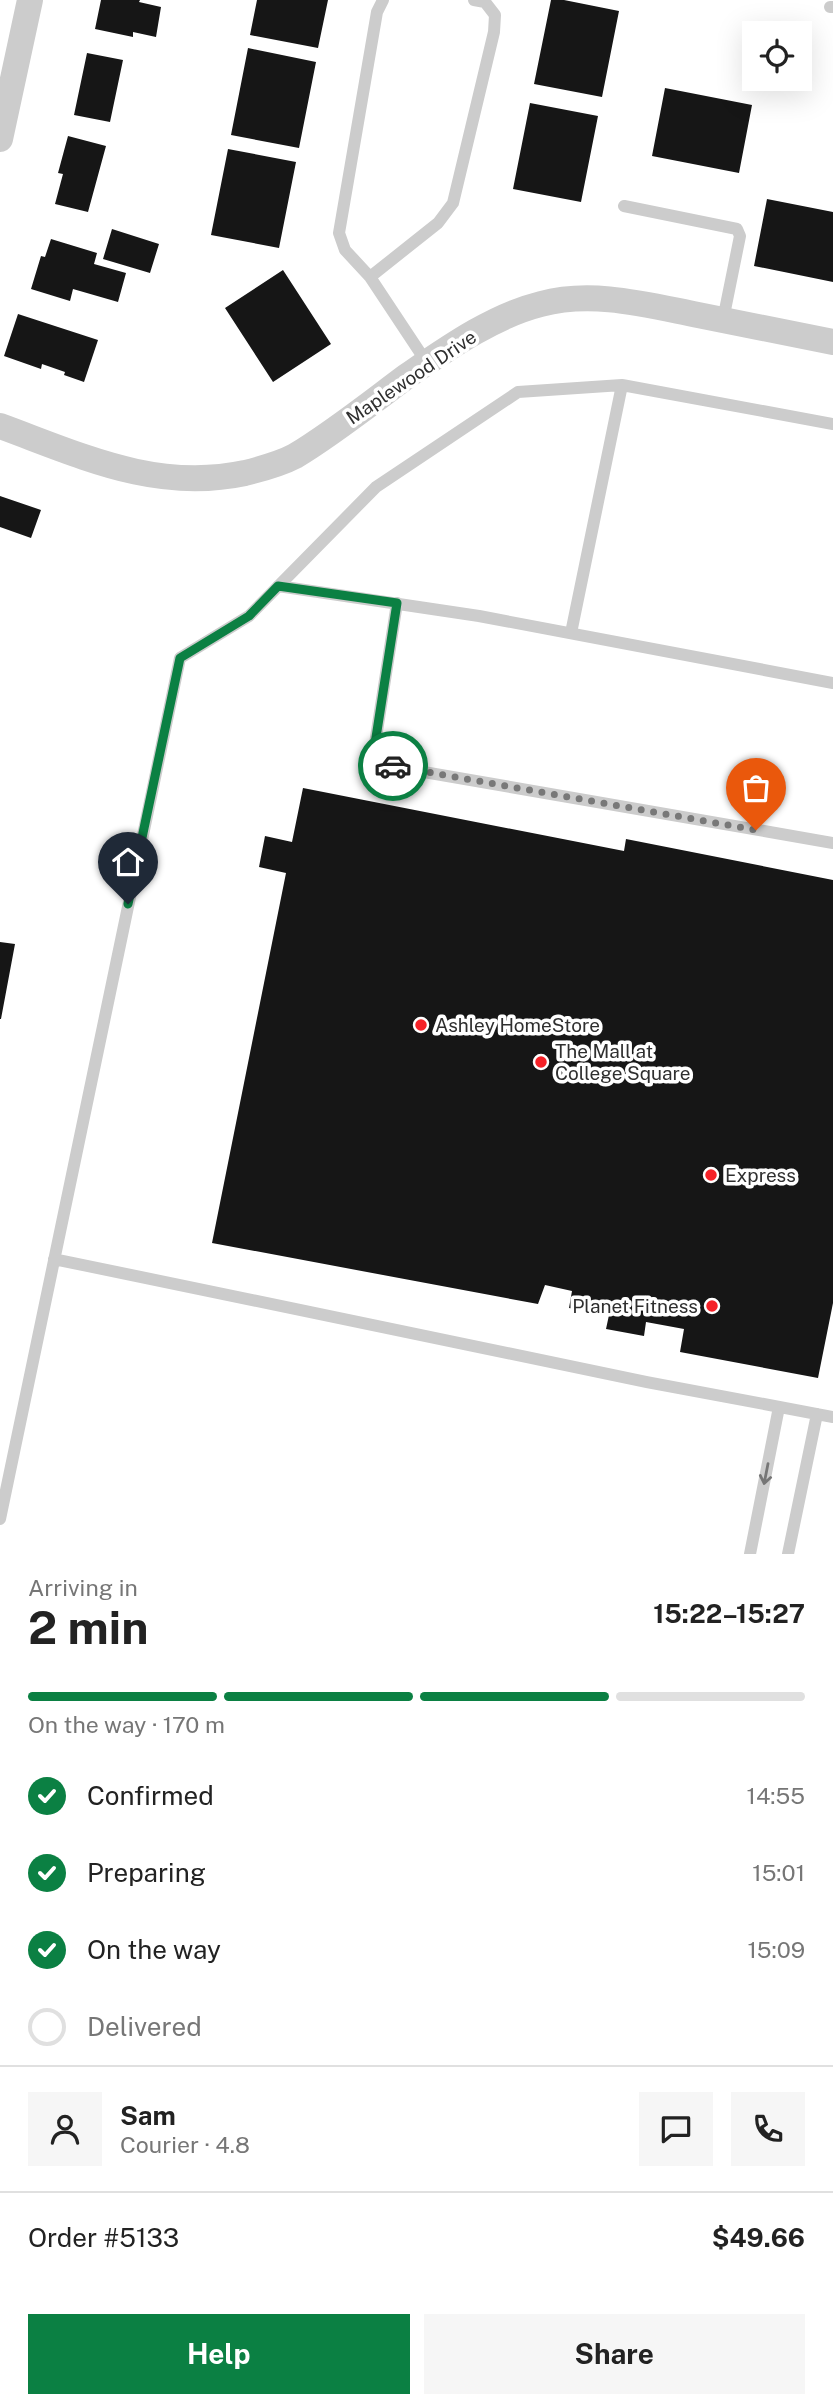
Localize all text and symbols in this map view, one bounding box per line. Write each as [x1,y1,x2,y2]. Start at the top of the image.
map controls [742,21,812,91]
button: locate [742,21,812,91]
street label: Maplewood Drive [342,325,480,429]
courier [358,731,428,801]
icon: car [374,747,412,785]
pin [726,758,786,830]
icon: bag [737,769,775,807]
pin [98,832,158,904]
icon: home [109,843,147,881]
place label: Ashley HomeStore [435,1014,600,1036]
marker: Ashley HomeStore [413,1017,429,1033]
place label: The Mall at College Square [555,1040,691,1084]
marker: The Mall at College Square [533,1054,549,1070]
place label: Express [725,1164,796,1186]
marker: Express [703,1167,719,1183]
place label: Planet Fitness [572,1295,698,1317]
marker: Planet Fitness [704,1298,720,1314]
one-way arrow [758,1462,772,1485]
text: Arriving in [28,1574,138,1601]
text: 15:22–15:27 [653,1598,805,1629]
text: 2 min [28,1600,148,1654]
text: On the way · 170 m [28,1711,225,1738]
icon: check [28,1777,66,1815]
text: Confirmed [87,1780,214,1811]
text: 14:55 [747,1782,805,1809]
icon: check [28,1854,66,1892]
text: Preparing [87,1857,206,1888]
text: 15:01 [752,1859,805,1886]
icon: check [28,1931,66,1969]
text: On the way [87,1934,221,1965]
text: 15:09 [747,1936,805,1963]
text: Delivered [87,2011,202,2042]
button: person [28,2092,102,2166]
button: chat [639,2092,713,2166]
button: phone [731,2092,805,2166]
text: Sam [120,2100,176,2131]
text: Courier · 4.8 [120,2131,250,2158]
text: Order #5133 [28,2222,179,2253]
text: $49.66 [712,2222,805,2253]
button: Help [28,2314,410,2394]
button: Share [424,2314,805,2394]

